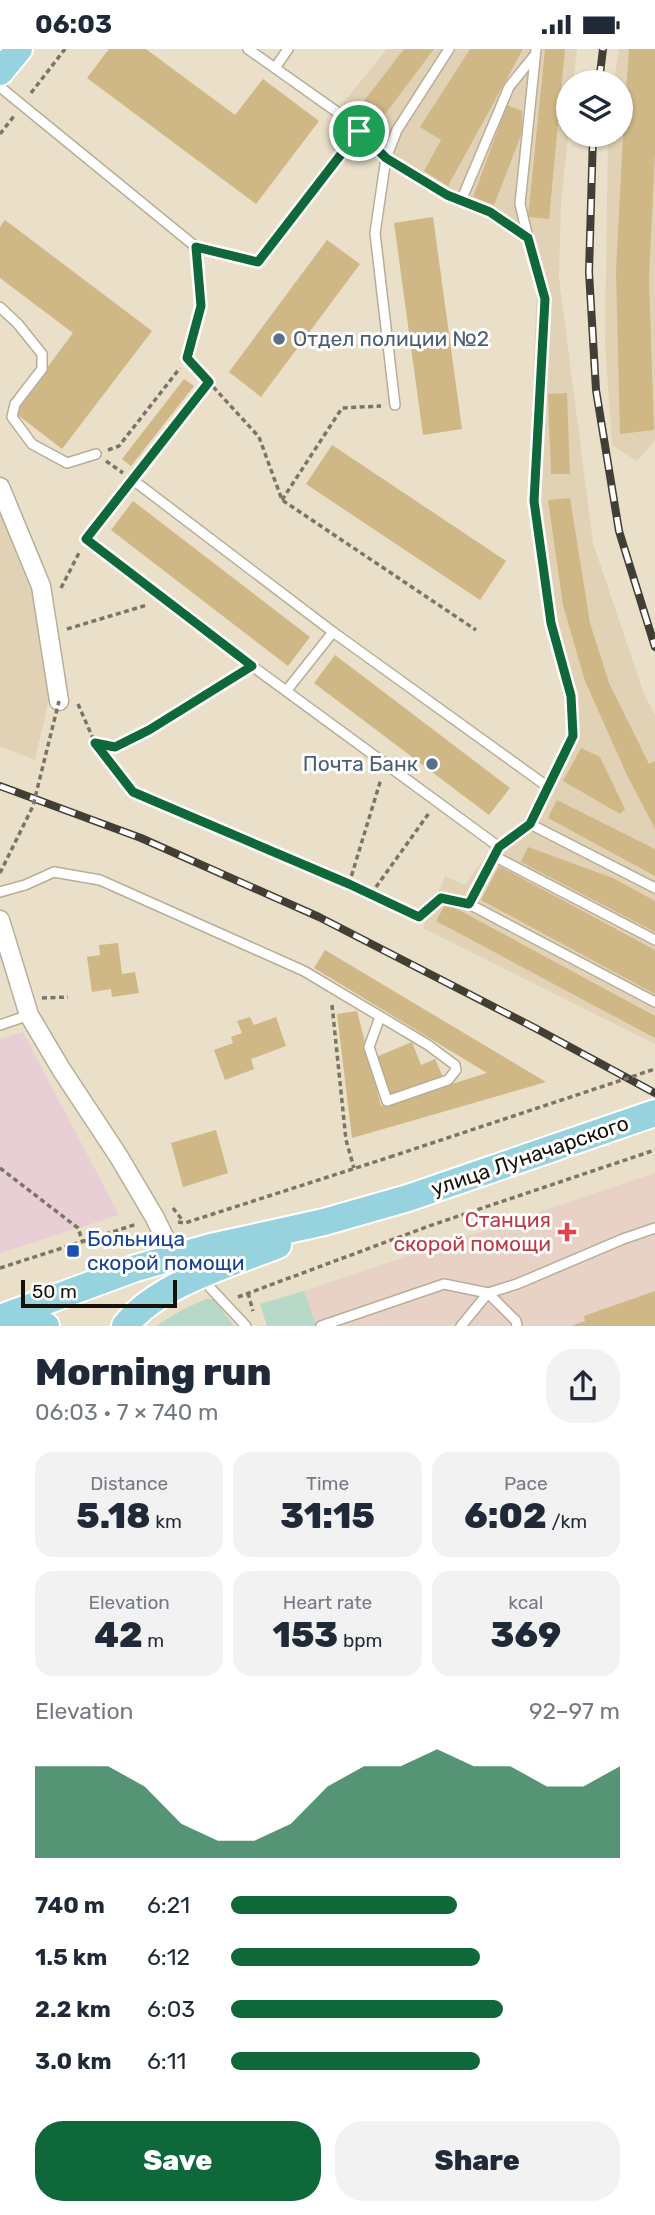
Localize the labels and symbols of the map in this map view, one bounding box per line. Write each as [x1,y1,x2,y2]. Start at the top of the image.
pin [329,101,389,161]
place label: Отдел полиции №2 [293,326,489,351]
marker: Отдел полиции №2 [271,331,287,347]
place label: Почта Банк [303,751,418,776]
marker: Почта Банк [424,756,440,772]
street label: улица Луначарского [428,1110,632,1201]
place label: Станция скорой помощи [393,1207,551,1256]
marker: Станция скорой помощи [557,1222,577,1242]
place label: Больница скорой помощи [87,1226,245,1275]
marker: Больница скорой помощи [65,1243,81,1259]
scale bar [21,1277,177,1309]

